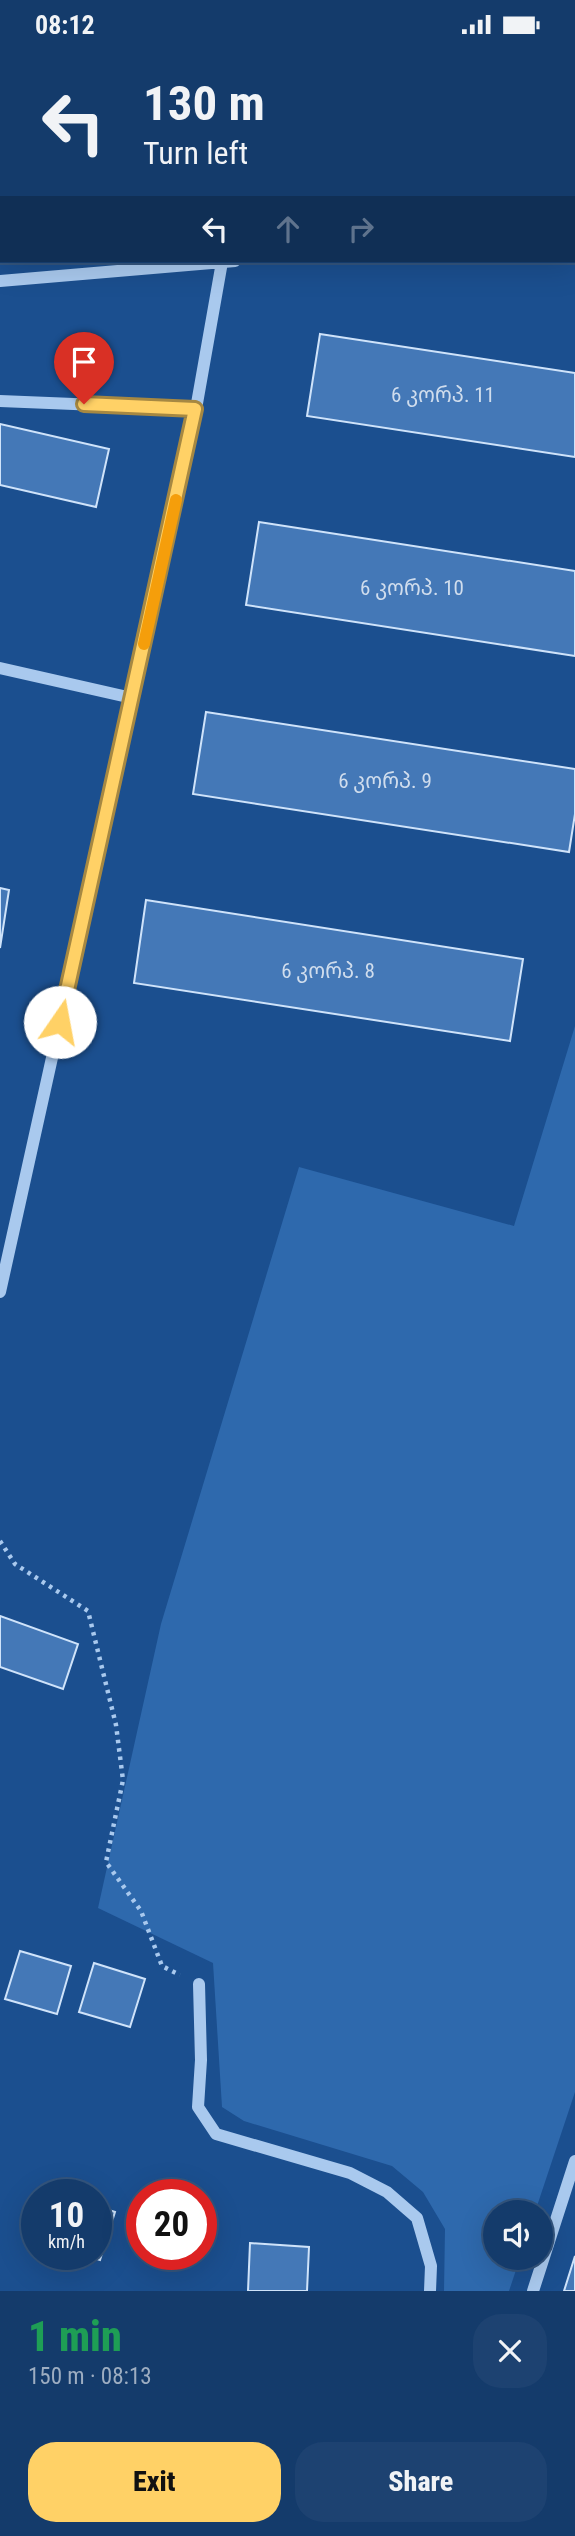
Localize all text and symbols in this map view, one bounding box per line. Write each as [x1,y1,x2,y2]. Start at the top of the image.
text: 08:12 [35,10,95,40]
text: 130 m [143,75,265,132]
icon: left [28,77,119,168]
text: Turn left [143,134,248,172]
icon: left [196,210,234,248]
icon: ahead [269,210,307,248]
icon: right [342,210,380,248]
pin [54,332,114,404]
icon: arrive [65,343,103,381]
house number: 6 კორპ. 11 [391,383,495,407]
house number: 6 კორპ. 10 [360,576,464,600]
house number: 6 კორპ. 9 [338,769,432,793]
house number: 6 კორპ. 8 [281,959,375,983]
position arrow [23,985,97,1059]
speed limit sign: 20 [126,2179,217,2270]
text: 10 [49,2195,84,2236]
map controls [483,2200,553,2270]
button: sound [483,2200,553,2270]
text: km/h [48,2231,85,2252]
text: 1 min [28,2312,122,2361]
button: close [473,2314,547,2388]
text: 150 m · 08:13 [28,2363,152,2390]
button: Exit [28,2442,281,2522]
button: Share [295,2442,547,2522]

